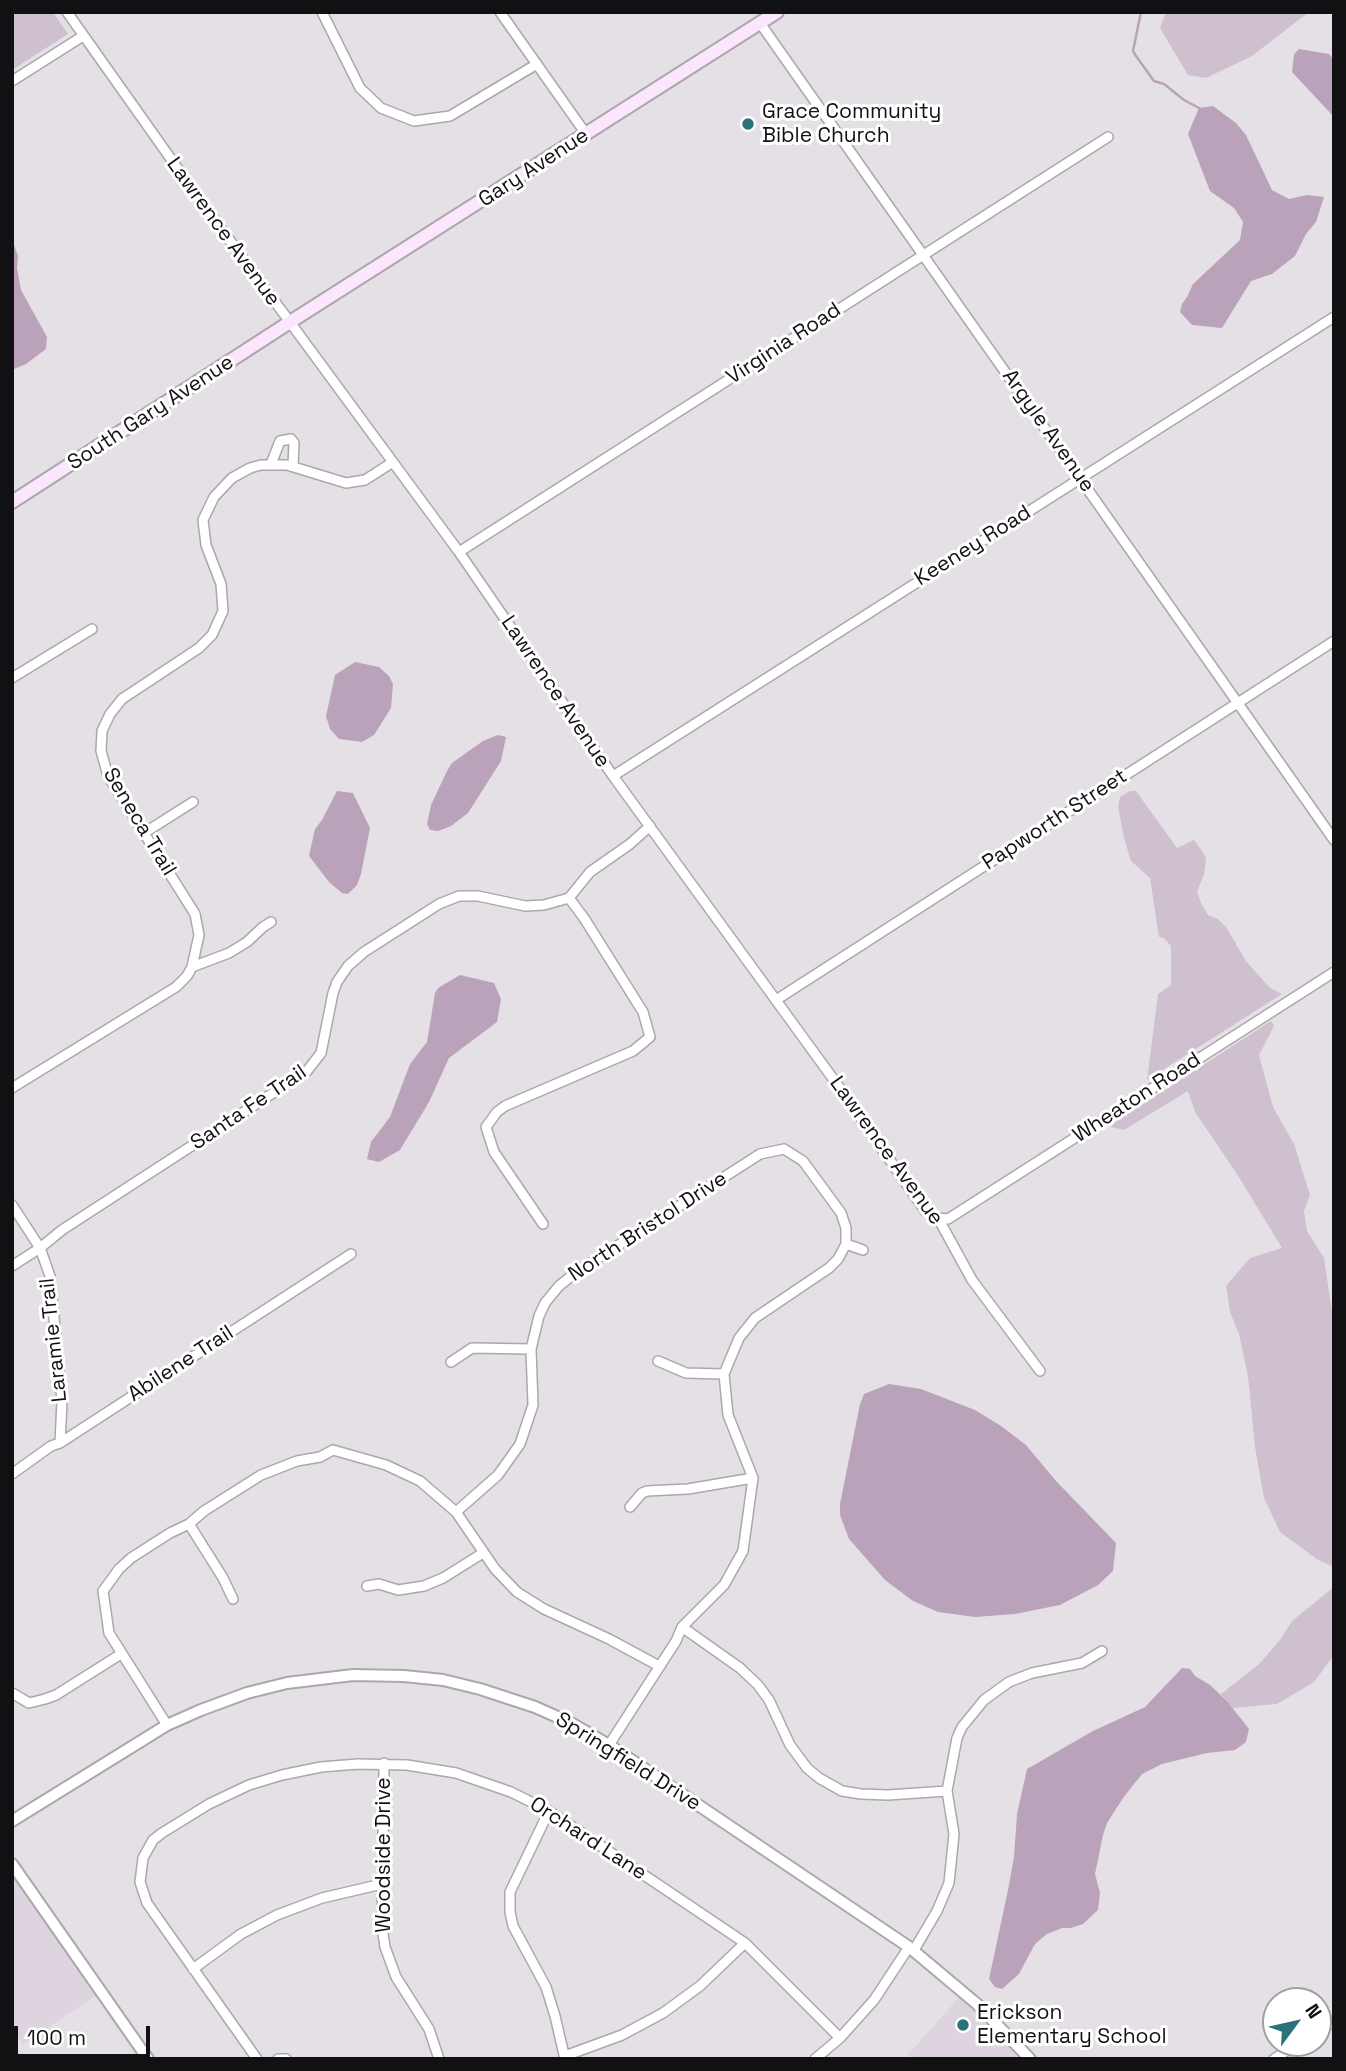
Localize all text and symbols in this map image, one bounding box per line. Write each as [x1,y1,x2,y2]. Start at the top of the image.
place label: Grace Community Bible Church [762,99,941,149]
marker: Grace Community Bible Church [740,116,756,132]
street label: Gary Avenue [474,123,594,213]
street label: Lawrence Avenue [161,153,285,311]
street label: Virginia Road [722,298,846,390]
street label: South Gary Avenue [63,350,239,476]
street label: Argyle Avenue [996,365,1100,497]
street label: Keeney Road [910,500,1036,592]
street label: Lawrence Avenue [495,611,615,773]
street label: Seneca Trail [97,764,181,880]
street label: Papworth Street [978,764,1132,876]
street label: Wheaton Road [1068,1047,1206,1149]
street label: Santa Fe Trail [186,1060,312,1156]
street label: Lawrence Avenue [824,1072,948,1230]
street label: North Bristol Drive [564,1166,732,1288]
street label: Laramie Trail [35,1277,73,1403]
street label: Abilene Trail [123,1321,239,1407]
street label: Springfield Drive [551,1707,705,1817]
street label: Woodside Drive [371,1777,397,1933]
street label: Orchard Lane [525,1792,651,1886]
north arrow [1262,1987,1332,2057]
text: N [1299,1999,1327,2024]
place label: Erickson Elementary School [977,2000,1167,2050]
scale bar [18,2011,154,2056]
marker: Erickson Elementary School [955,2017,971,2033]
text: 100 m [27,2024,86,2051]

